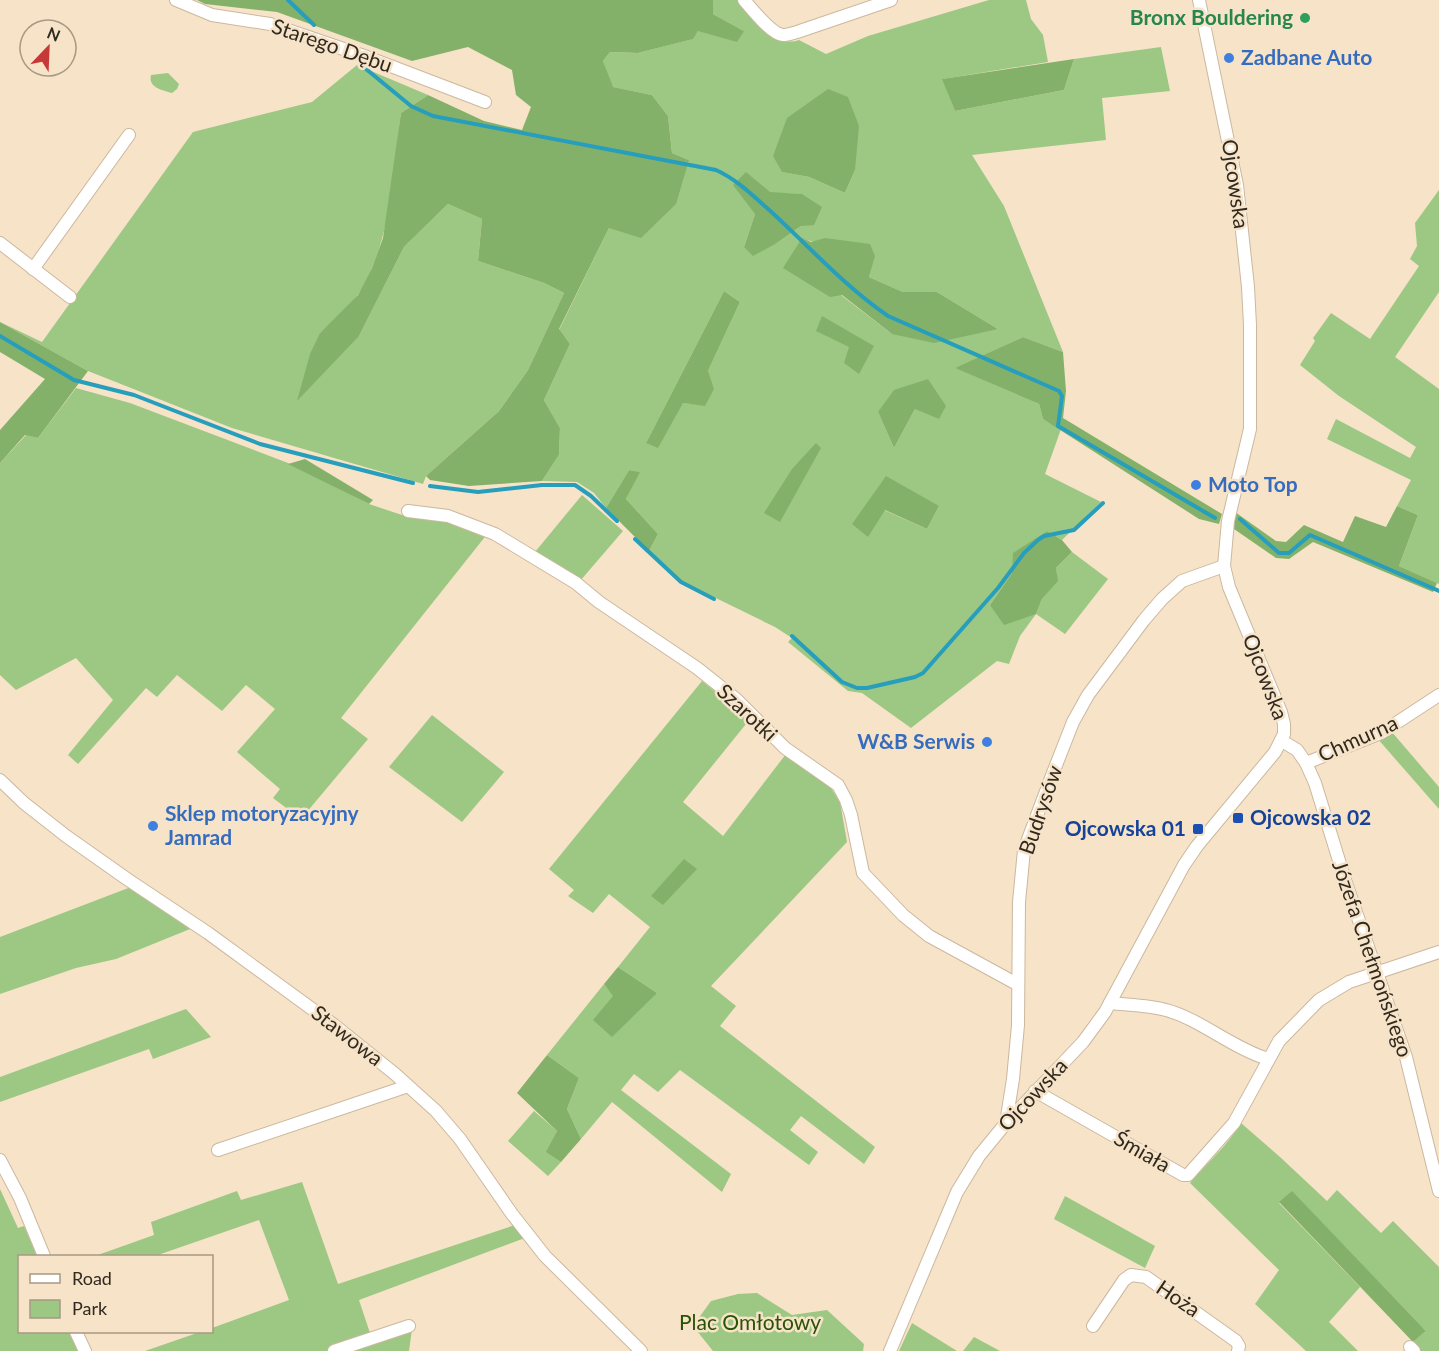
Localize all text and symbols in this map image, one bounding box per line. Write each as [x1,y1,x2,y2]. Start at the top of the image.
place label: Bronx Bouldering [1130,4,1293,29]
marker: Bronx Bouldering [1298,11,1312,25]
street label: Starego Dębu [269,12,396,77]
north arrow [18,18,78,78]
text: N [45,23,63,45]
place label: Zadbane Auto [1241,44,1372,69]
marker: Zadbane Auto [1222,51,1236,65]
street label: Ojcowska [1218,138,1255,230]
place label: Moto Top [1208,471,1298,496]
marker: Moto Top [1189,478,1203,492]
street label: Ojcowska [1239,630,1294,723]
street label: Szarotki [713,678,783,746]
street label: Chmurna [1314,709,1401,766]
place label: W&B Serwis [857,728,975,753]
marker: W&B Serwis [980,735,994,749]
street label: Budrysów [1013,761,1067,857]
place label: Sklep motoryzacyjny Jamrad [165,800,360,849]
place label: Ojcowska 02 [1250,804,1371,829]
marker: Ojcowska 02 [1231,811,1245,825]
place label: Ojcowska 01 [1065,815,1186,840]
marker: Sklep motoryzacyjny Jamrad [146,819,160,833]
marker: Ojcowska 01 [1191,822,1205,836]
street label: Józefa Chełmońskiego [1328,857,1419,1060]
street label: Stawowa [307,999,389,1070]
street label: Ojcowska [992,1053,1072,1135]
street label: Śmiała [1110,1125,1175,1177]
legend [18,1255,213,1333]
text: Road [72,1267,112,1289]
street label: Hoża [1152,1274,1205,1321]
text: Park [72,1297,108,1319]
park label: Plac Omłotowy [679,1309,821,1334]

